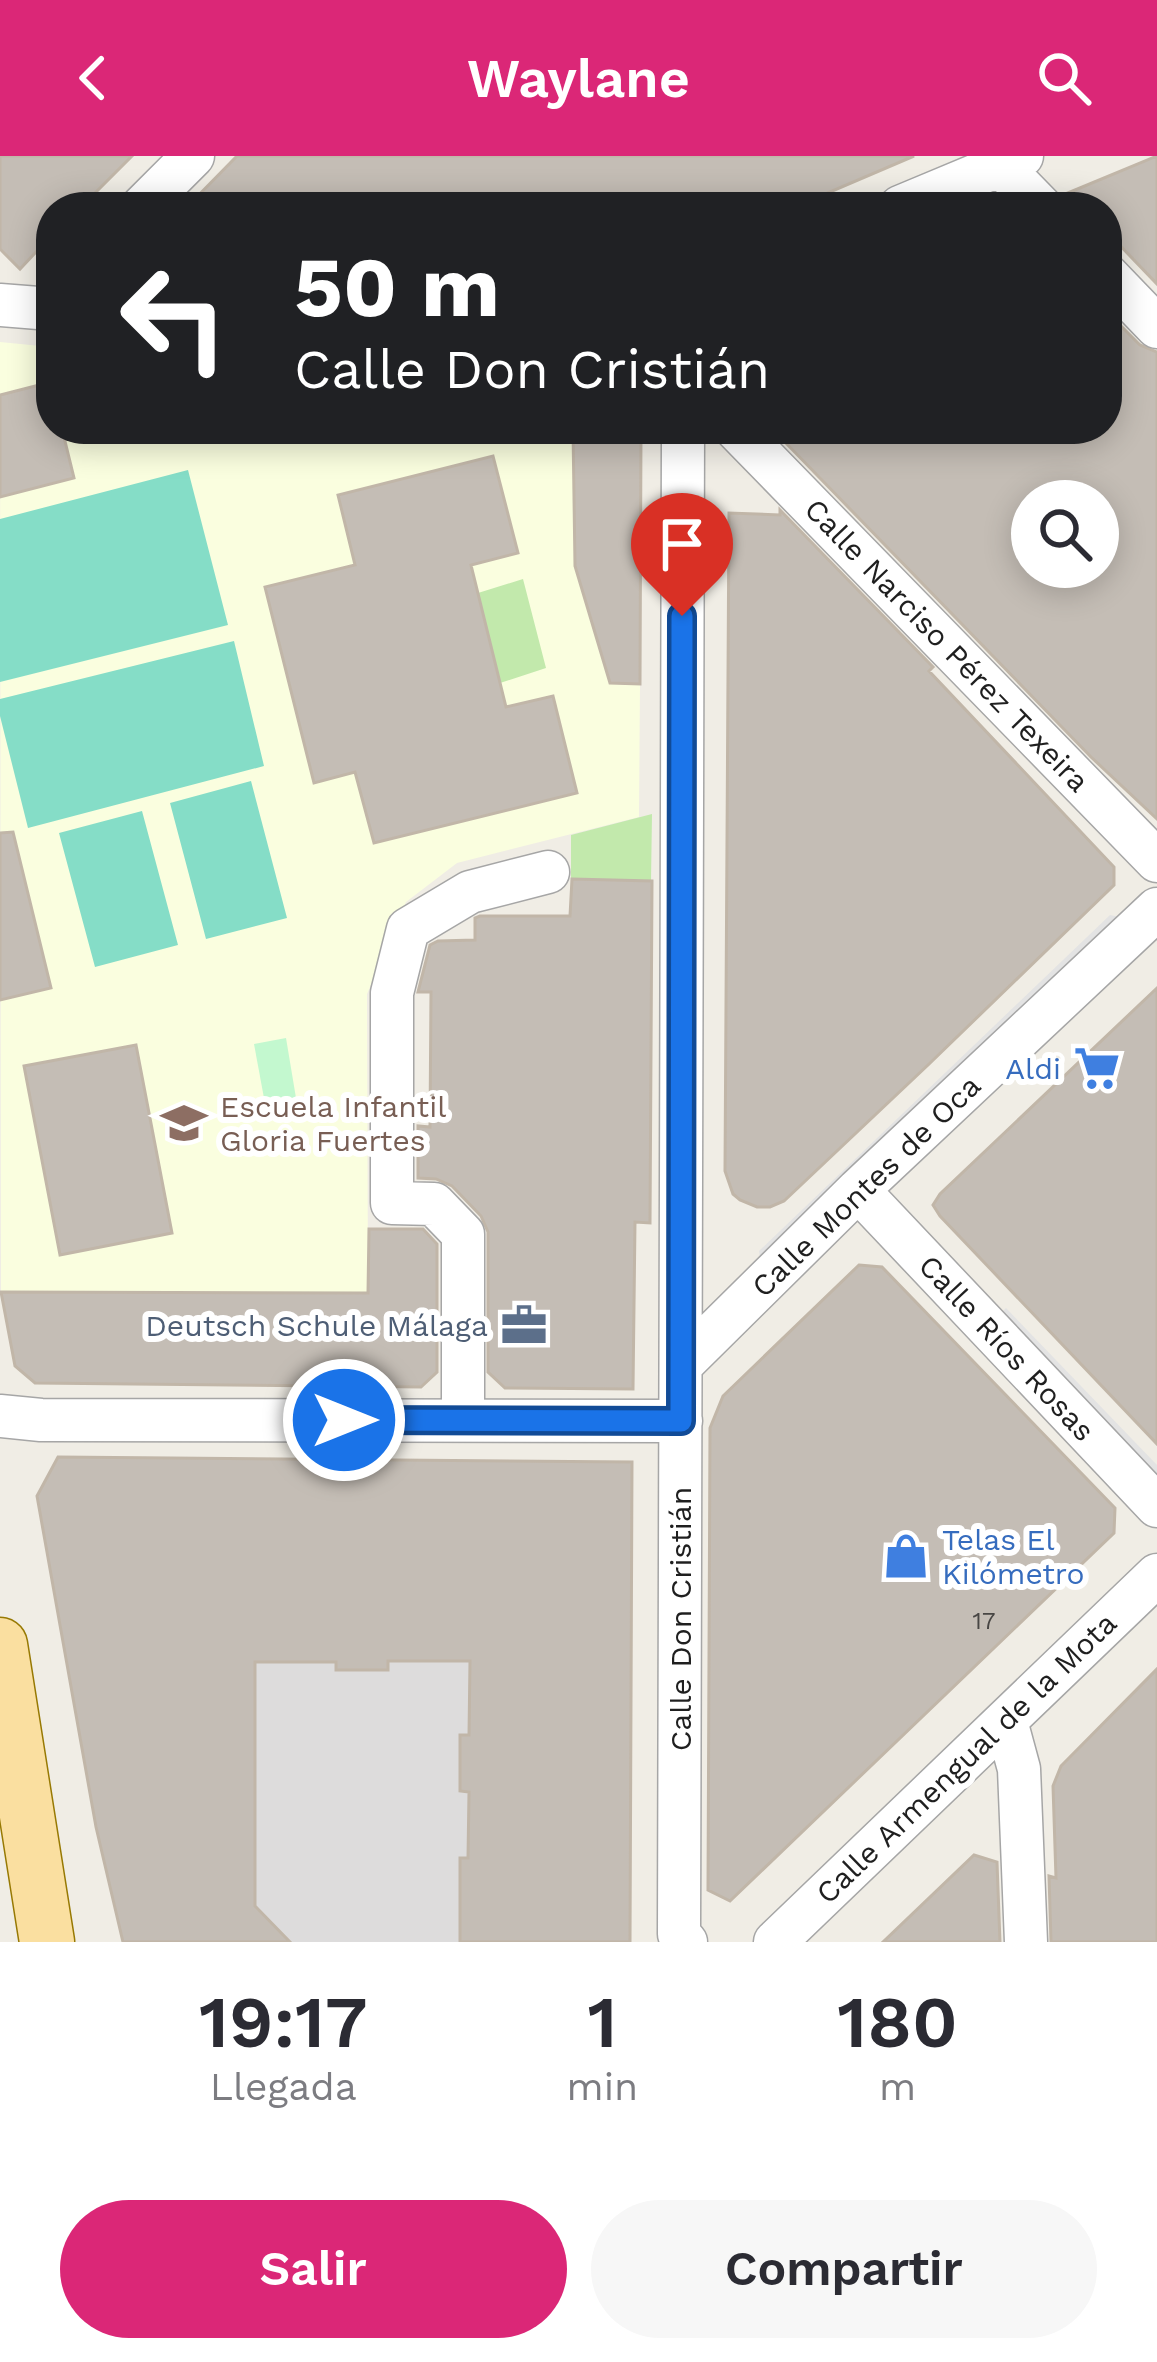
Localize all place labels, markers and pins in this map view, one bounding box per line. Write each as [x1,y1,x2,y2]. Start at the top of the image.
pin [631,493,733,616]
supermarket icon: Aldi [1072,1043,1122,1093]
place label: Aldi [1005,1051,1061,1086]
place label: Escuela Infantil Gloria Fuertes [220,1089,446,1158]
school or university icon: Escuela Infantil Gloria Fuertes [159,1098,209,1148]
office icon: Deutsch Schule Málaga [499,1300,549,1350]
place label: Deutsch Schule Málaga [145,1308,488,1343]
place label: Telas El Kilómetro [942,1522,1085,1591]
shop icon: Telas El Kilómetro [881,1531,931,1581]

